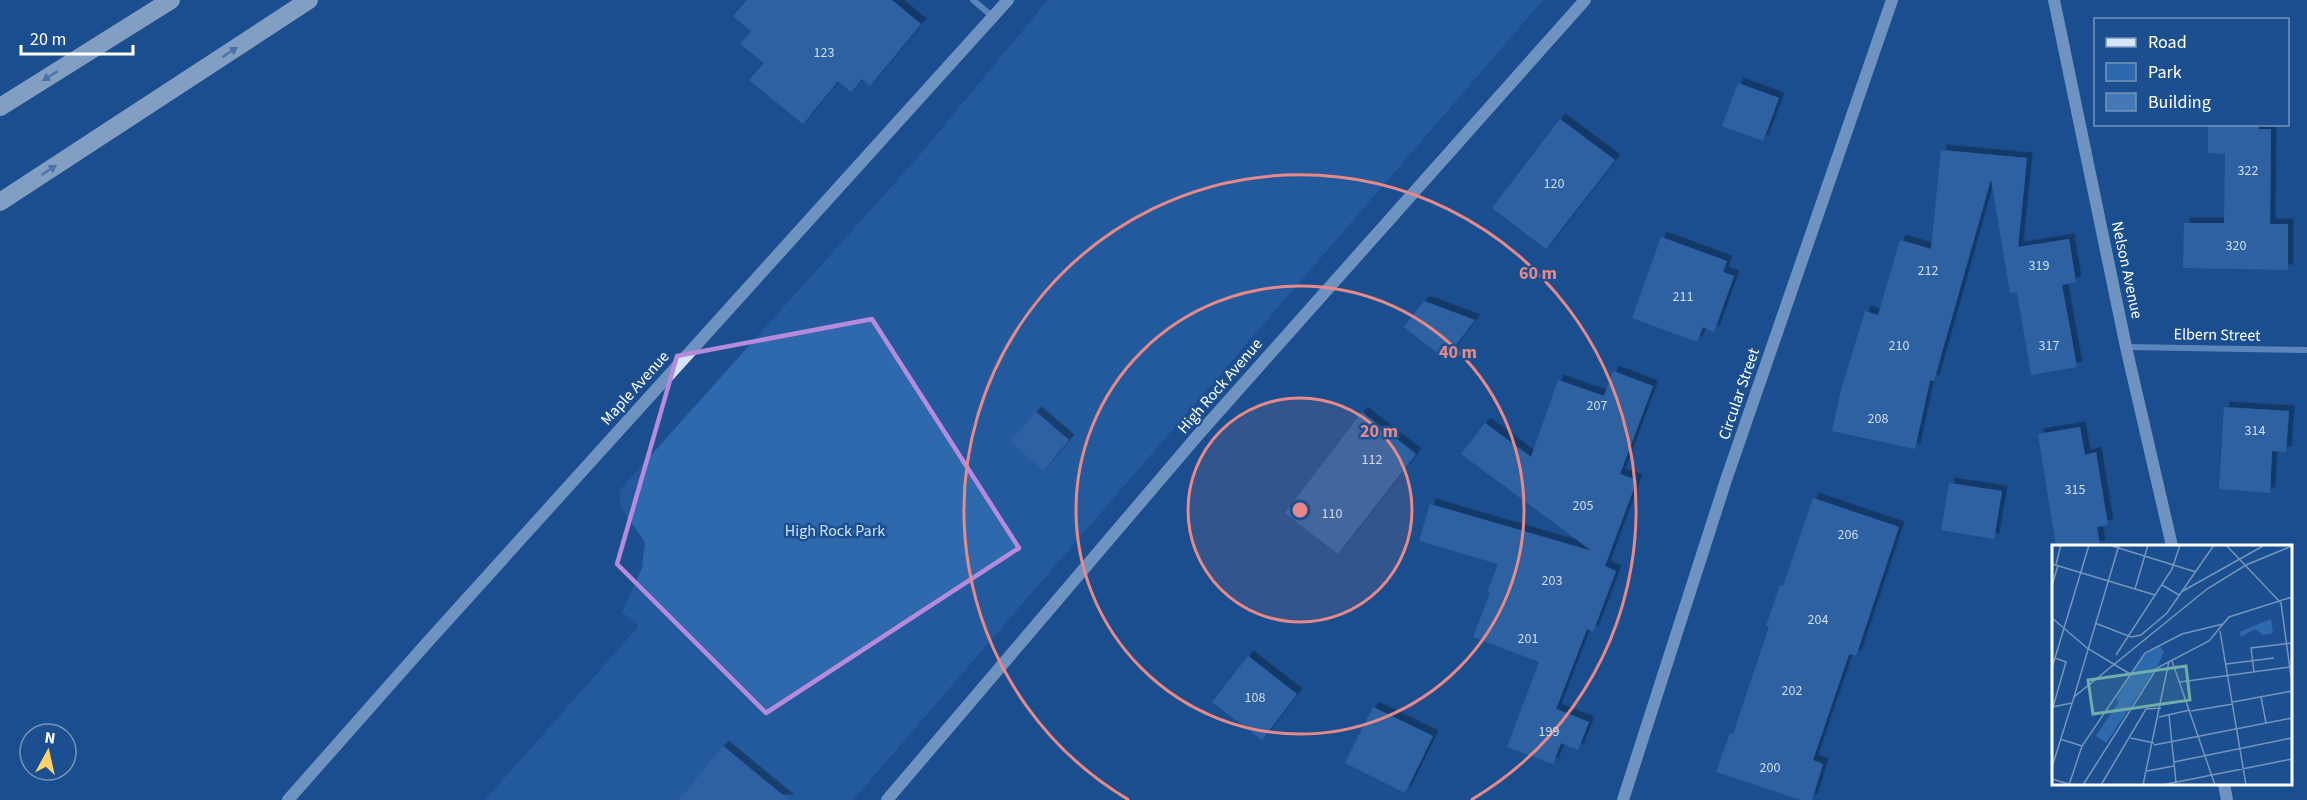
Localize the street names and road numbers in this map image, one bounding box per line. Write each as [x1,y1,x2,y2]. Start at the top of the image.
street label: Nelson Avenue [2106,219,2148,321]
street label: Elbern Street [2173,323,2261,347]
street label: High Rock Avenue [1172,334,1268,438]
street label: Circular Street [1713,345,1765,443]
street label: Maple Avenue [596,346,674,430]

